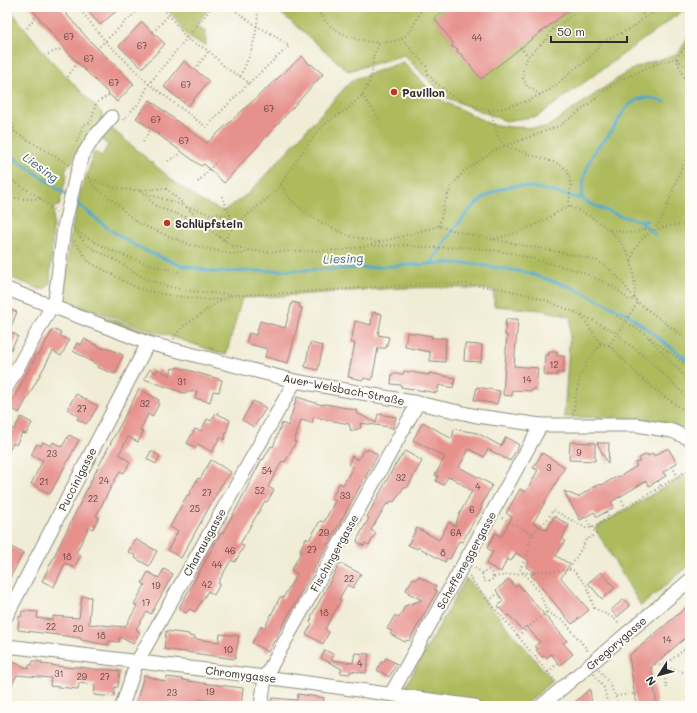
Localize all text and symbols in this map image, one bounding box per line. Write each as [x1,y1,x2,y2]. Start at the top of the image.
scale bar [551,18,627,44]
text: 50 m [557,23,585,39]
house number: 67 [64,31,74,42]
house number: 44 [472,32,483,43]
house number: 67 [137,40,147,51]
house number: 67 [84,53,94,64]
house number: 67 [109,77,119,88]
house number: 67 [181,79,191,90]
place label: Pavillon [402,85,445,100]
marker: Pavillon [389,87,399,97]
house number: 67 [264,103,274,114]
house number: 67 [151,114,161,125]
house number: 67 [179,135,189,146]
water label: Liesing [20,149,62,185]
place label: Schlüpfstein [175,216,243,231]
marker: Schlüpfstein [162,218,172,228]
water label: Liesing [322,249,364,267]
house number: 12 [549,359,559,370]
street label: Auer-Welsbach-Straße [282,370,406,408]
house number: 14 [522,374,532,385]
house number: 31 [177,376,187,387]
house number: 32 [140,398,150,409]
house number: 27 [77,403,87,414]
street label: Puccinigasse [55,445,99,513]
house number: 9 [576,447,582,458]
house number: 23 [47,448,57,459]
house number: 3 [546,462,552,473]
house number: 54 [262,465,273,476]
house number: 32 [396,472,406,483]
house number: 24 [99,475,110,486]
house number: 21 [39,476,49,487]
house number: 4 [475,481,481,492]
house number: 52 [255,485,265,496]
house number: 27 [202,487,212,498]
house number: 33 [340,490,350,501]
house number: 22 [88,493,98,504]
house number: 25 [190,503,200,514]
house number: 6 [469,504,475,515]
street label: Charausgasse [179,505,229,579]
street label: Scheffeneggergasse [433,508,499,612]
street label: Fischingergasse [306,511,362,594]
house number: 29 [319,527,330,538]
house number: 6A [450,527,462,538]
house number: 27 [307,544,317,555]
house number: 46 [225,545,235,556]
house number: 8 [440,547,446,558]
house number: 18 [62,551,72,562]
house number: 44 [212,559,223,570]
house number: 22 [344,573,354,584]
house number: 42 [202,579,212,590]
house number: 19 [151,580,161,591]
house number: 17 [141,597,151,608]
house number: 18 [319,607,329,618]
street label: Gregorygasse [583,612,650,673]
house number: 22 [46,621,56,632]
house number: 20 [73,623,84,634]
house number: 18 [96,630,106,641]
house number: 14 [662,634,672,645]
house number: 10 [223,644,233,655]
north arrow [639,655,679,695]
house number: 4 [357,658,363,669]
street label: Chromygasse [205,662,278,686]
house number: 31 [54,668,64,679]
house number: 29 [77,671,88,682]
house number: 27 [100,671,110,682]
text: N [642,673,659,689]
house number: 19 [205,686,215,697]
house number: 23 [167,687,177,698]

